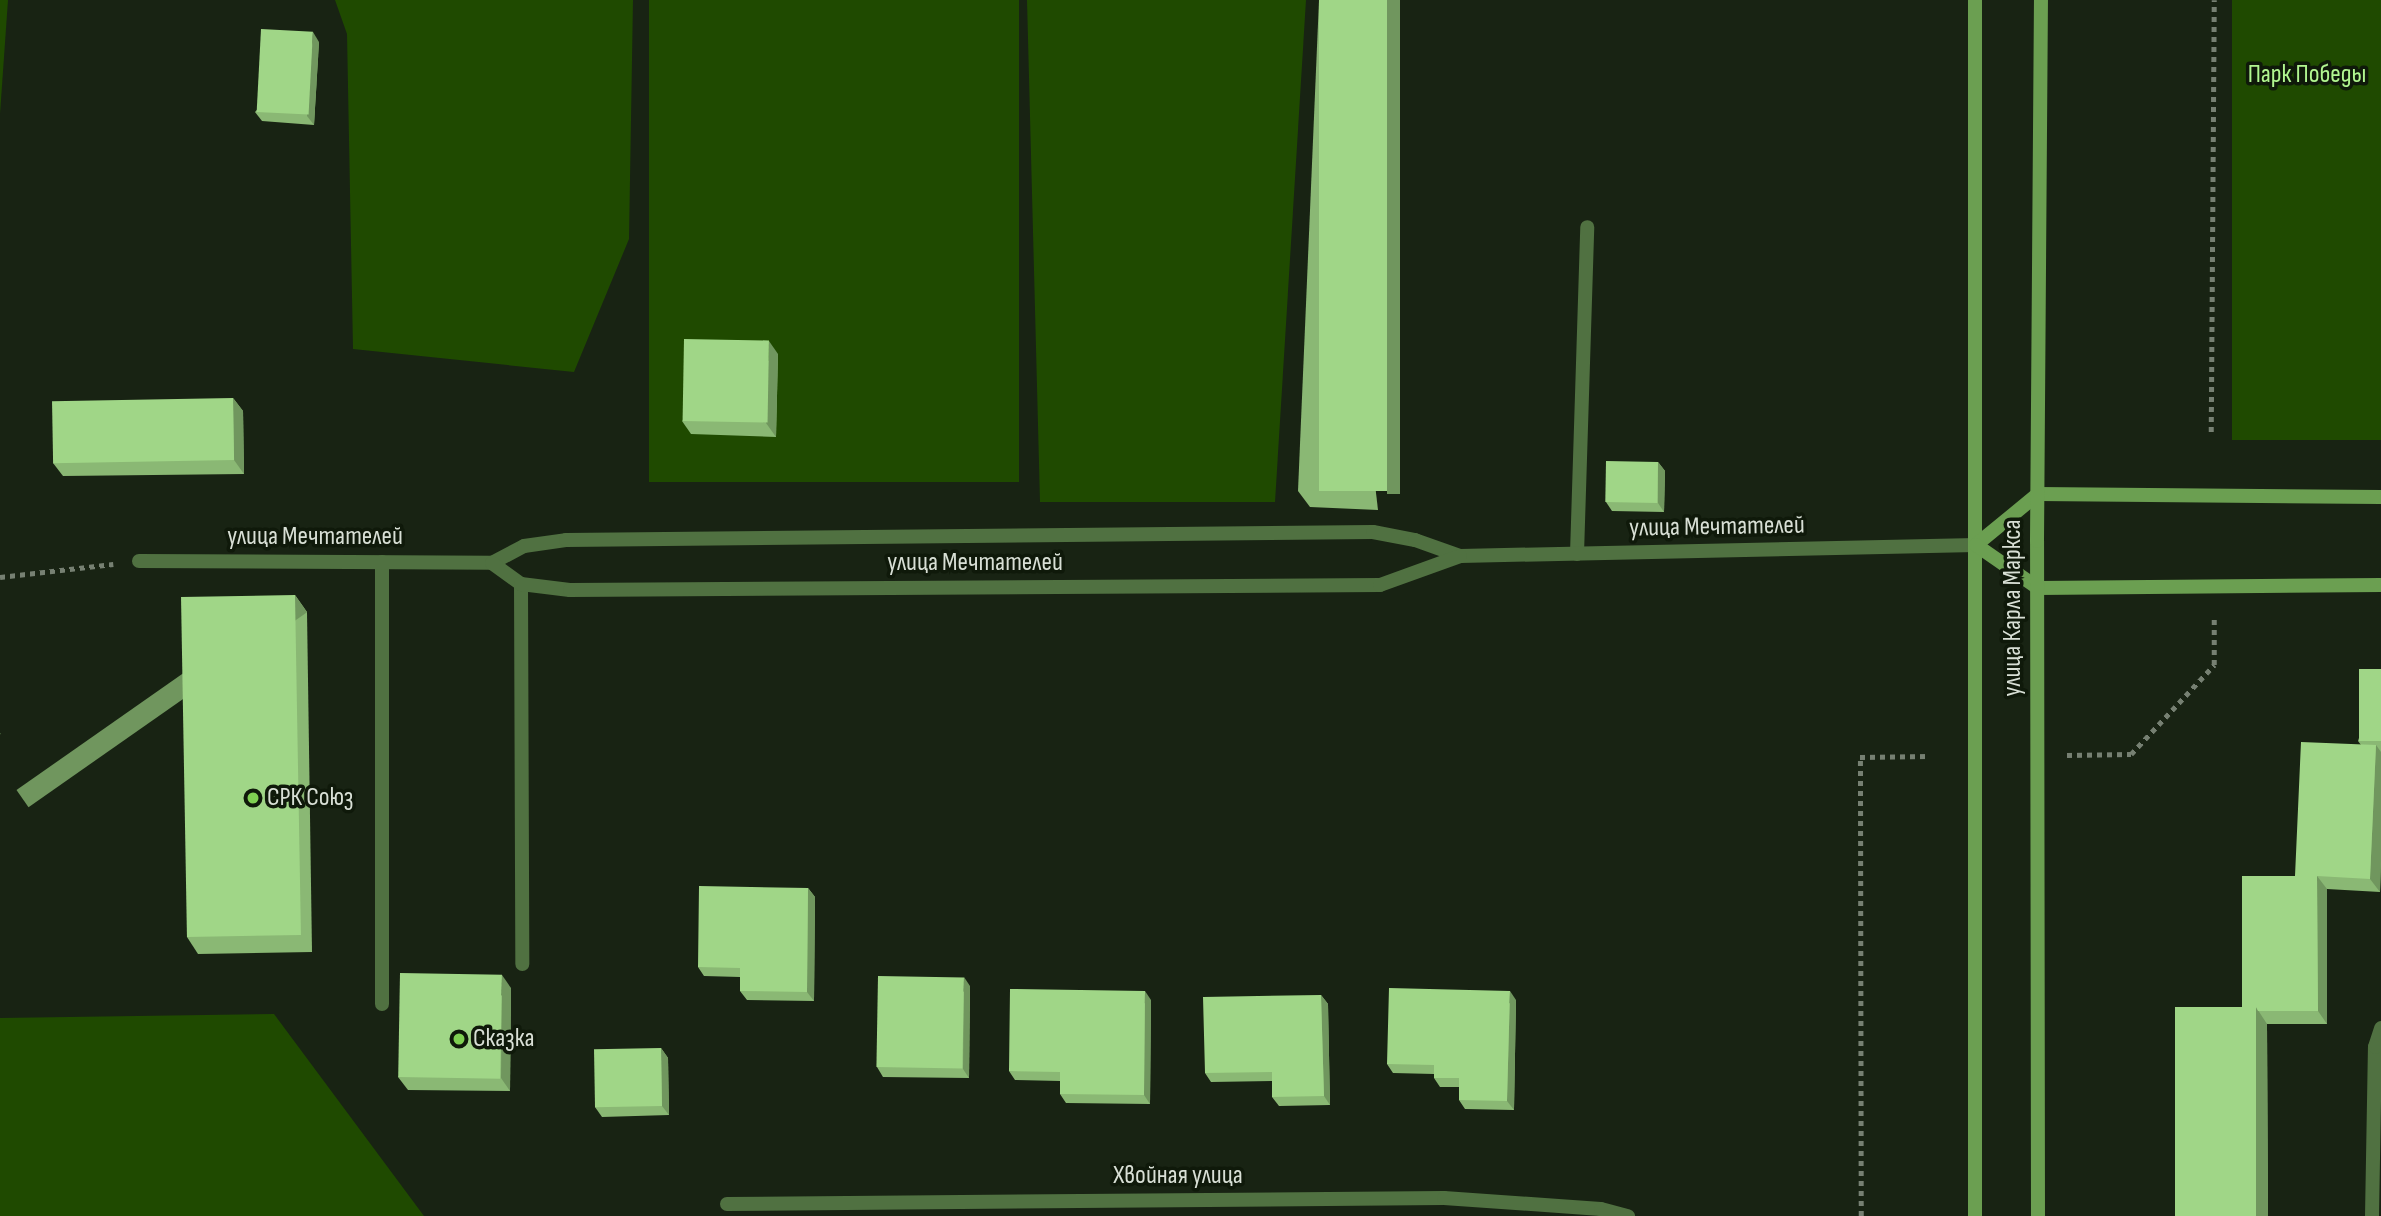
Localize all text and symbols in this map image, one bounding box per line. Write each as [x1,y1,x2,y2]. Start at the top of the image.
park label: Парк Победы [2248,59,2366,91]
street label: улица Мечтателей [1629,510,1805,544]
street label: улица Карла Маркса [1997,520,2029,696]
street label: улица Мечтателей [227,521,403,553]
street label: улица Мечтателей [887,547,1063,579]
place label: СРК Союз [267,782,353,814]
marker: СРК Союз [245,790,261,806]
place label: Сказка [473,1023,534,1055]
marker: Сказка [451,1031,467,1047]
street label: Хвойная улица [1113,1160,1243,1192]

